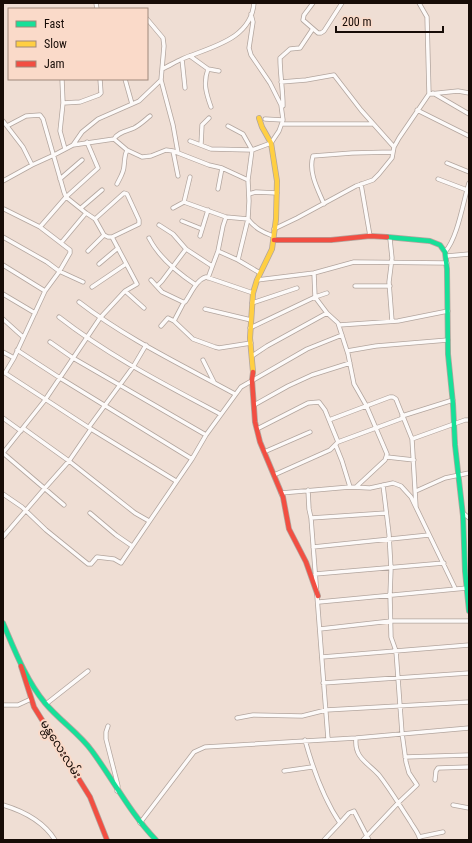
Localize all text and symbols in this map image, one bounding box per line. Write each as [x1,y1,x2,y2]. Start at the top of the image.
legend [8,8,148,80]
scale bar [336,8,443,34]
text: 200 m [342,15,372,29]
text: Fast [44,17,65,31]
text: Slow [44,37,67,51]
text: Jam [44,57,65,71]
street label: မန္တလေးလမ်း [35,716,86,783]

